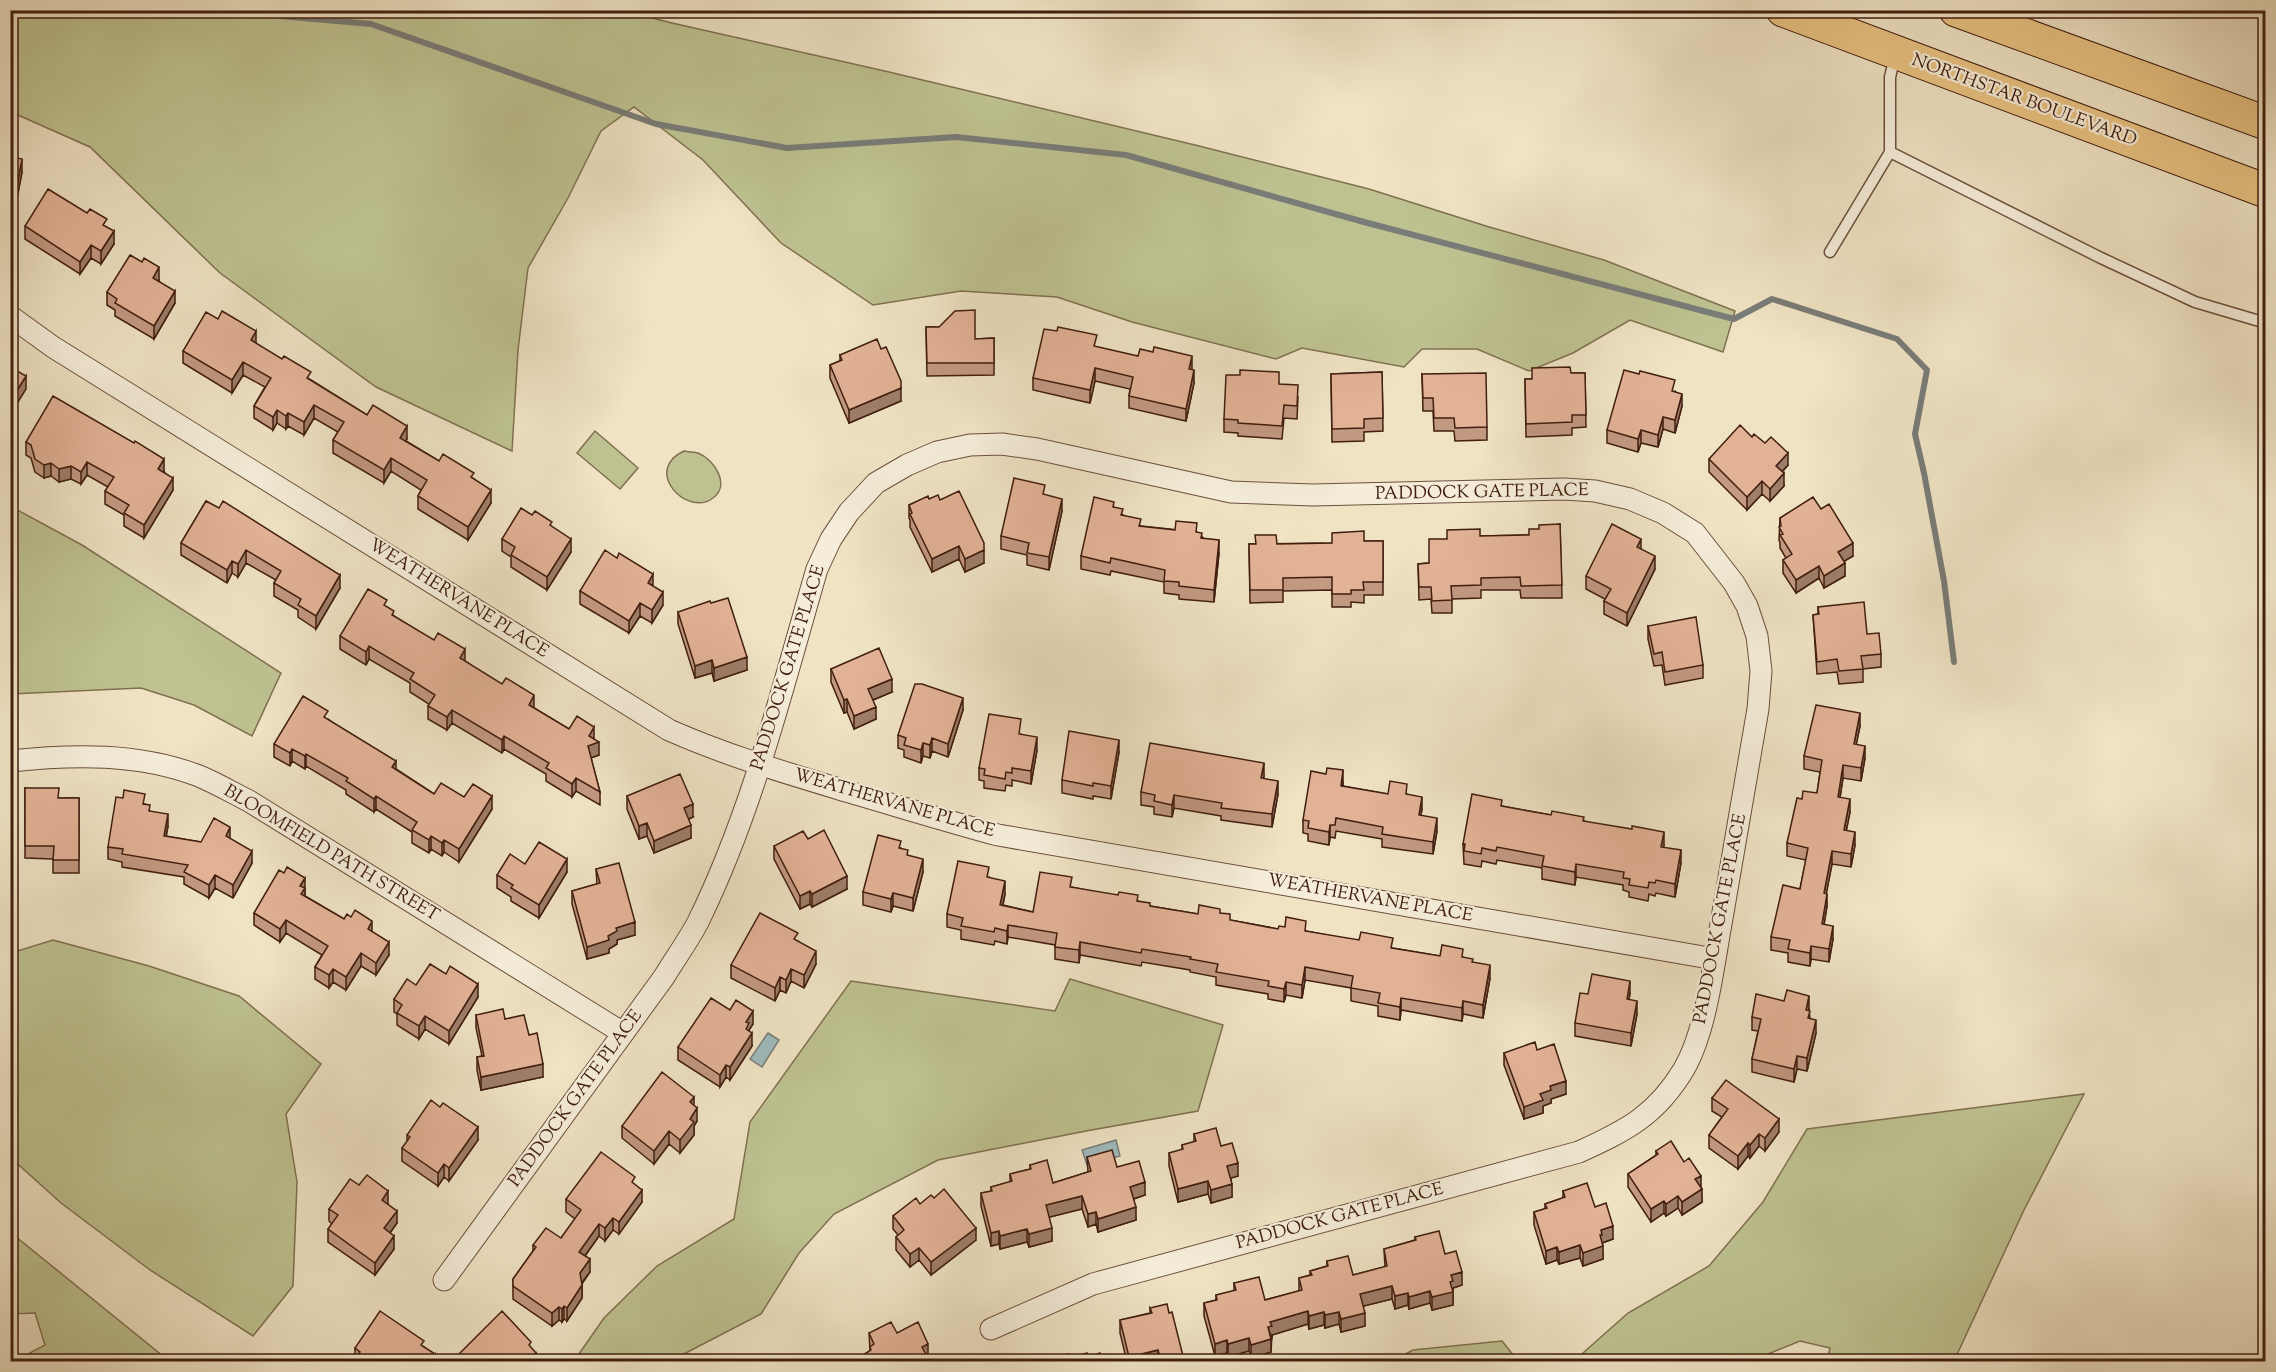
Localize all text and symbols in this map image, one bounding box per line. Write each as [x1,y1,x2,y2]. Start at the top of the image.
street label: NORTHSTAR BOULEVARD [1908,48,2140,154]
street label: PADDOCK GATE PLACE [1375,478,1589,508]
street label: WEATHERVANE PLACE [363,533,553,665]
street label: PADDOCK GATE PLACE [745,562,833,774]
street label: WEATHERVANE PLACE [790,763,998,845]
street label: BLOOMFIELD PATH STREET [218,779,444,929]
street label: PADDOCK GATE PLACE [1688,812,1754,1026]
street label: WEATHERVANE PLACE [1265,868,1475,930]
street label: PADDOCK GATE PLACE [503,1005,649,1193]
street label: PADDOCK GATE PLACE [1233,1177,1447,1257]

